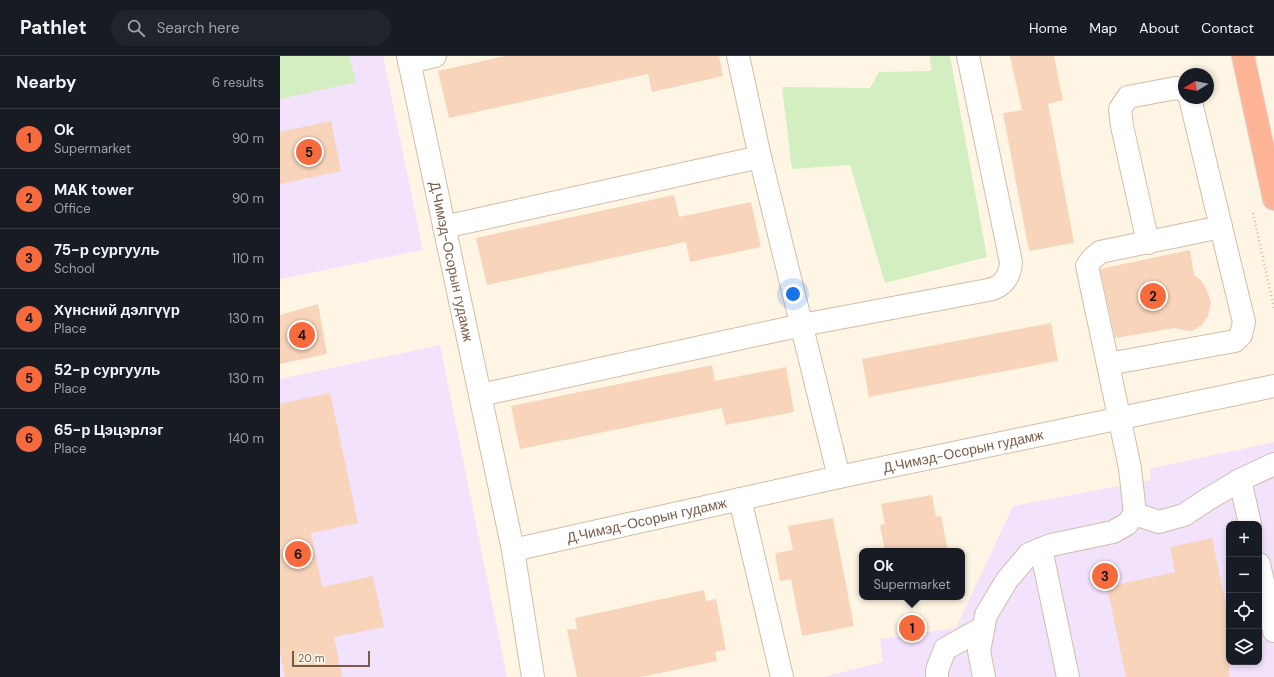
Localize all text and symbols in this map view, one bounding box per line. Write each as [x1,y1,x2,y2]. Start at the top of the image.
search box [111,10,391,46]
text: Pathlet [20,15,87,40]
icon: search [125,17,147,39]
text: Search here [157,18,239,38]
text: Home [1029,19,1067,37]
text: Map [1089,19,1117,37]
text: About [1139,19,1179,37]
text: Contact [1201,19,1254,37]
north arrow [1178,68,1214,104]
text: Nearby [16,71,76,93]
text: 6 results [212,74,264,91]
text: Ok [54,120,74,140]
text: 1 [27,130,31,147]
text: 90 m [232,130,264,147]
pin: 5 [296,137,322,167]
text: Supermarket [54,140,131,157]
text: MAK tower [54,180,134,200]
street label: Д.Чимэд-Осорын гудамж [426,180,478,344]
text: 2 [25,190,33,207]
text: 90 m [232,190,264,207]
text: Office [54,200,91,217]
text: 75-р сургууль [54,240,160,260]
text: 3 [25,250,33,267]
text: 110 m [232,250,264,267]
text: School [54,260,95,277]
pin: 2 [1140,281,1166,311]
your location [783,284,803,304]
text: Хүнсний дэлгүүр [54,300,180,320]
text: 4 [25,310,33,327]
text: 130 m [228,310,264,327]
text: Place [54,320,86,337]
pin: 4 [289,320,315,350]
text: 52-р сургууль [54,360,160,380]
text: 5 [25,370,33,387]
text: 130 m [228,370,264,387]
text: Place [54,380,86,397]
text: 65-р Цэцэрлэг [54,420,163,440]
street label: Д.Чимэд-Осорын гудамж [881,425,1046,477]
text: 6 [25,430,33,447]
text: 140 m [228,430,264,447]
text: Place [54,440,86,457]
street label: Д.Чимэд-Осорын гудамж [565,493,729,547]
map controls [1226,521,1262,665]
button: + [1226,521,1262,557]
pin: 6 [285,539,311,569]
popup [859,548,965,600]
text: Ok [873,556,894,576]
button: − [1226,557,1262,593]
pin: 3 [1092,561,1118,591]
text: Supermarket [873,576,951,593]
button: locate [1226,593,1262,629]
pin: 1 [899,613,925,643]
button: layers [1226,629,1262,665]
scale bar [292,649,370,668]
text: 20 m [298,651,324,665]

